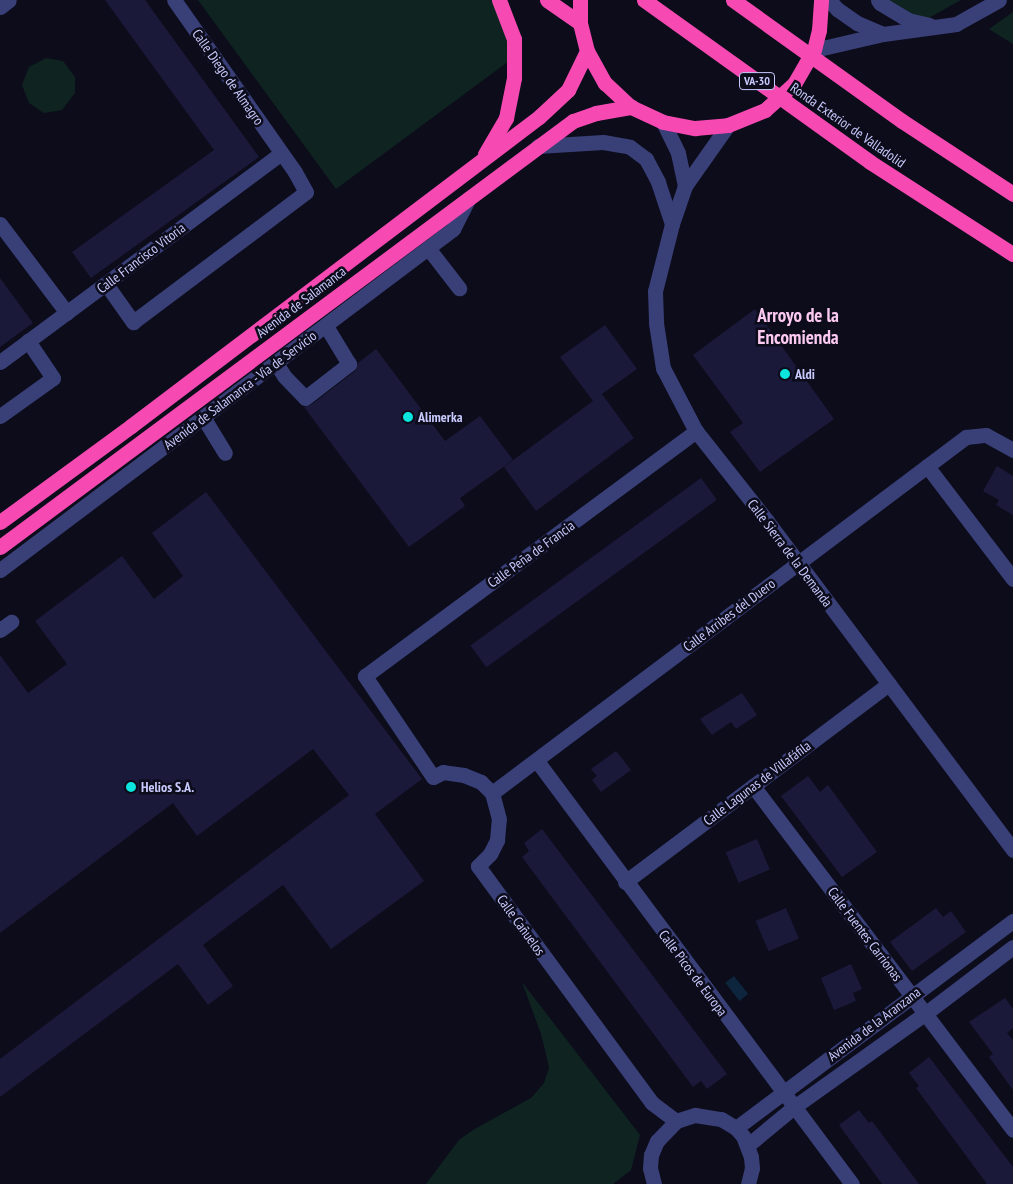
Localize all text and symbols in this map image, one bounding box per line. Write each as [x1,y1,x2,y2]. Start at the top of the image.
street label: Calle Diego de Almagro [189,26,267,128]
road number: VA-30 [738,72,776,90]
street label: Ronda Exterior de Valladolid [787,79,909,171]
street label: Calle Francisco Vitoria [93,219,189,297]
street label: Avenida de Salamanca [253,263,349,341]
district label: Arroyo de la Encomienda [757,305,839,349]
street label: Avenida de Salamanca - Vía de Servicio [160,327,320,453]
place label: Aldi [795,366,815,382]
marker: Aldi [779,368,791,380]
place label: Alimerka [418,409,462,425]
marker: Alimerka [402,411,414,423]
street label: Calle Sierra de la Demanda [744,496,836,610]
street label: Calle Peña de Francia [484,517,578,591]
street label: Calle Arribes del Duero [680,575,778,655]
street label: Calle Lagunas de Villafáfila [700,737,814,829]
place label: Helios S.A. [141,779,194,795]
marker: Helios S.A. [125,781,137,793]
street label: Calle Fuentes Carrionas [824,884,906,984]
street label: Calle Cañuelos [493,891,549,959]
street label: Calle Picos de Europa [655,927,731,1019]
street label: Avenida de la Aranzana [824,983,924,1065]

